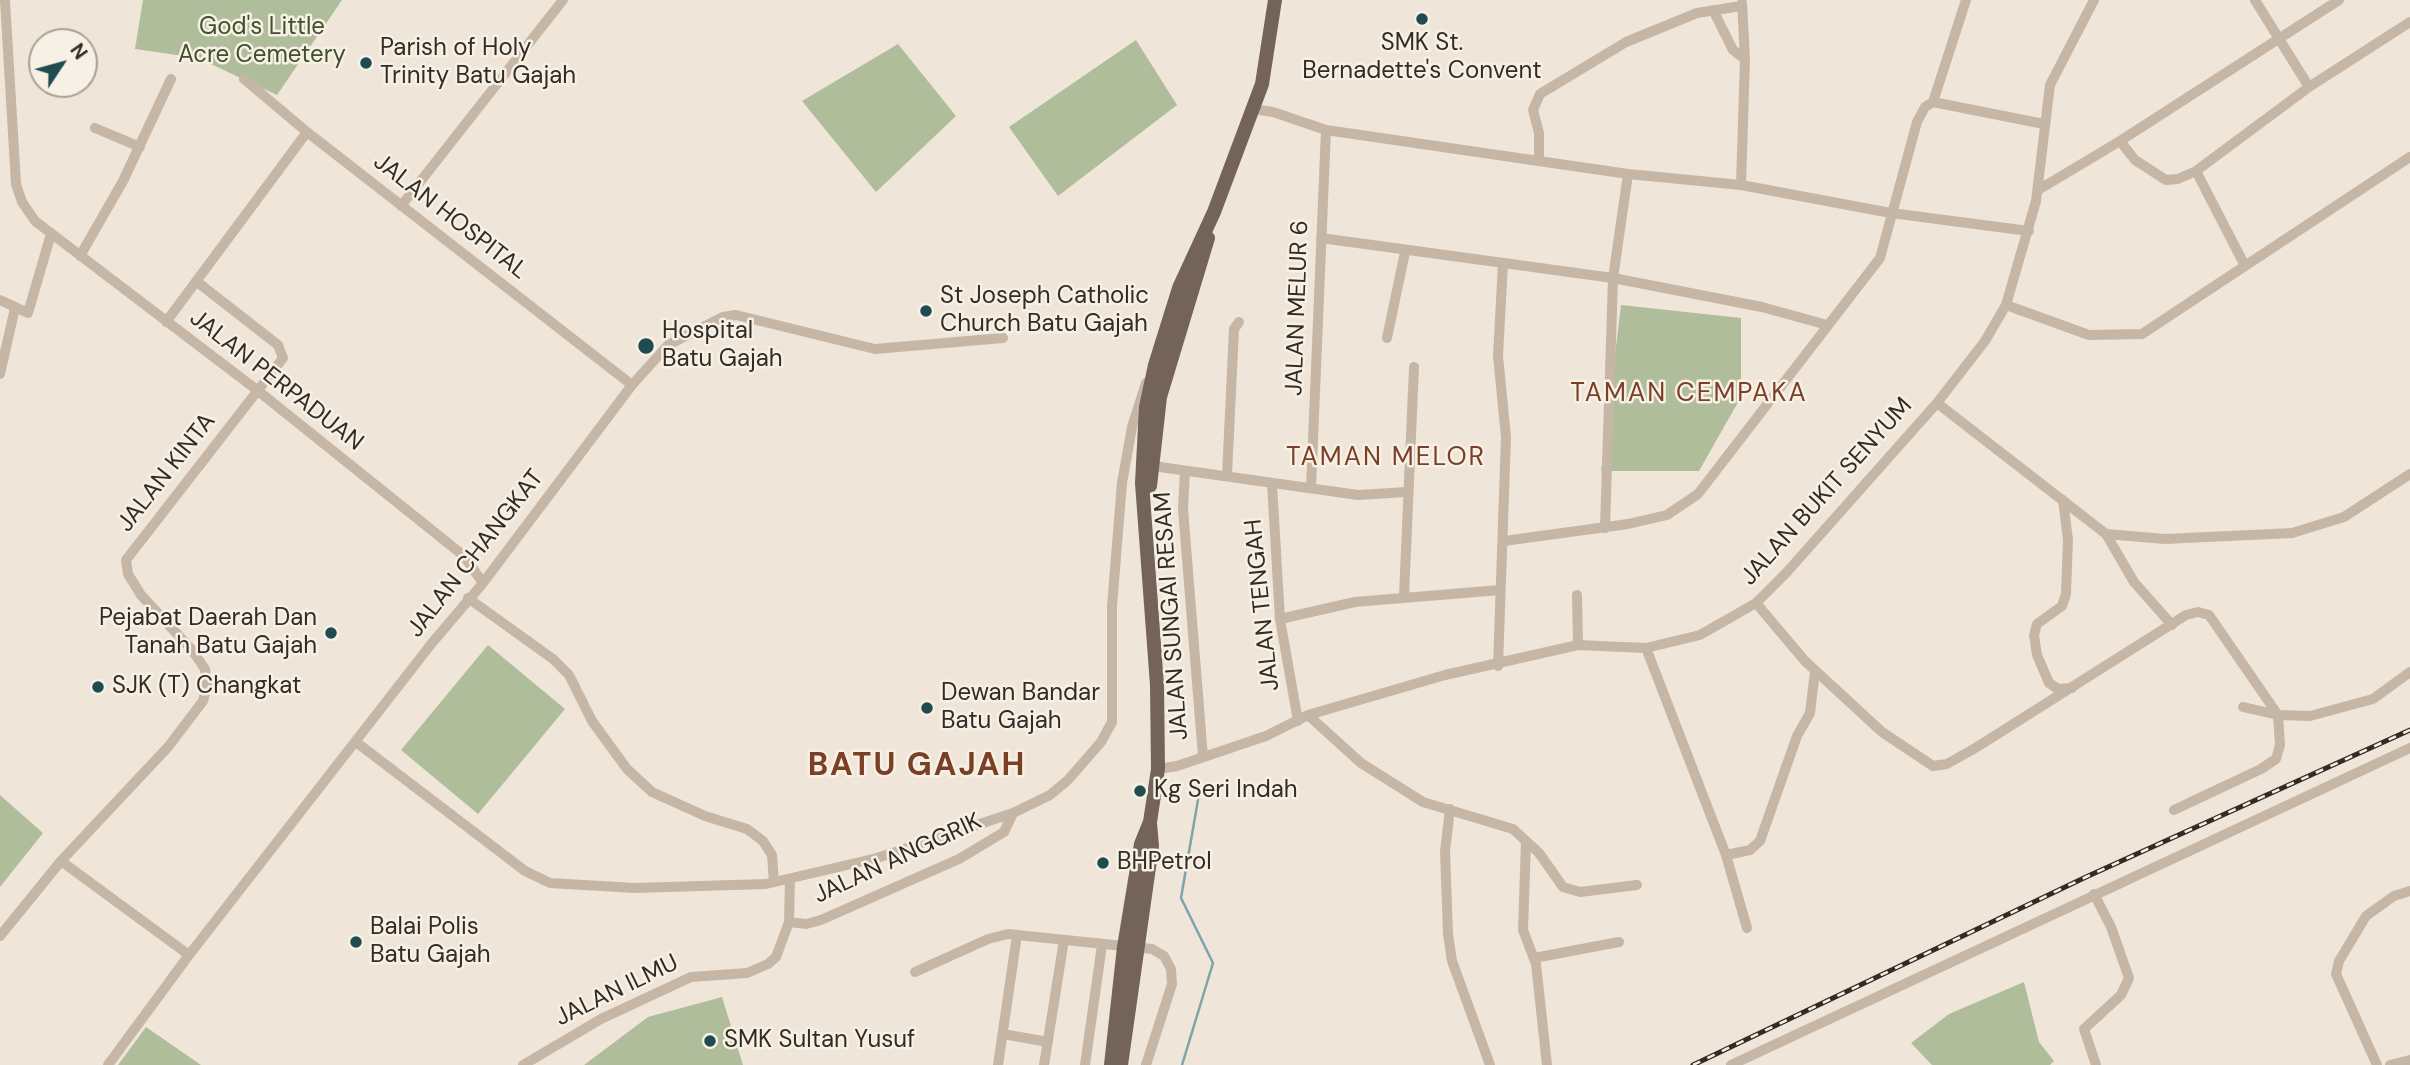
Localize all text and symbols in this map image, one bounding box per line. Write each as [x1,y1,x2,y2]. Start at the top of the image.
marker: SMK St. Bernadette's Convent [1414,11,1430,27]
park label: God's Little Acre Cemetery [178,14,346,70]
north arrow [28,28,98,98]
place label: SMK St. Bernadette's Convent [1302,30,1542,86]
place label: Parish of Holy Trinity Batu Gajah [380,35,576,91]
text: N [65,39,93,64]
marker: Parish of Holy Trinity Batu Gajah [358,55,374,71]
street label: JALAN HOSPITAL [367,148,533,286]
street label: JALAN MELUR 6 [1281,220,1315,396]
place label: St Joseph Catholic Church Batu Gajah [940,283,1149,339]
marker: St Joseph Catholic Church Batu Gajah [918,303,934,319]
street label: JALAN PERPADUAN [183,304,369,458]
place label: Hospital Batu Gajah [662,318,783,374]
marker: Hospital Batu Gajah [636,336,656,356]
district label: TAMAN CEMPAKA [1572,378,1806,410]
street label: JALAN BUKIT SENYUM [1735,392,1919,592]
street label: JALAN KINTA [112,408,222,538]
district label: TAMAN MELOR [1287,442,1485,474]
street label: JALAN CHANGKAT [402,465,550,643]
street label: JALAN SUNGAI RESAM [1149,491,1195,741]
street label: JALAN TENGAH [1240,518,1286,692]
place label: Pejabat Daerah Dan Tanah Batu Gajah [99,605,317,661]
marker: Pejabat Daerah Dan Tanah Batu Gajah [323,625,339,641]
place label: SJK (T) Changkat [112,673,301,701]
marker: SJK (T) Changkat [90,679,106,695]
place label: Dewan Bandar Batu Gajah [941,680,1100,736]
marker: Dewan Bandar Batu Gajah [919,700,935,716]
district label: BATU GAJAH [809,748,1025,786]
place label: Kg Seri Indah [1154,777,1298,805]
marker: Kg Seri Indah [1132,783,1148,799]
street label: JALAN ANGGRIK [810,808,986,910]
place label: BHPetrol [1117,849,1212,877]
marker: BHPetrol [1095,855,1111,871]
place label: Balai Polis Batu Gajah [370,914,491,970]
marker: Balai Polis Batu Gajah [348,934,364,950]
street label: JALAN ILMU [551,949,683,1033]
place label: SMK Sultan Yusuf [724,1027,915,1055]
marker: SMK Sultan Yusuf [702,1033,718,1049]

